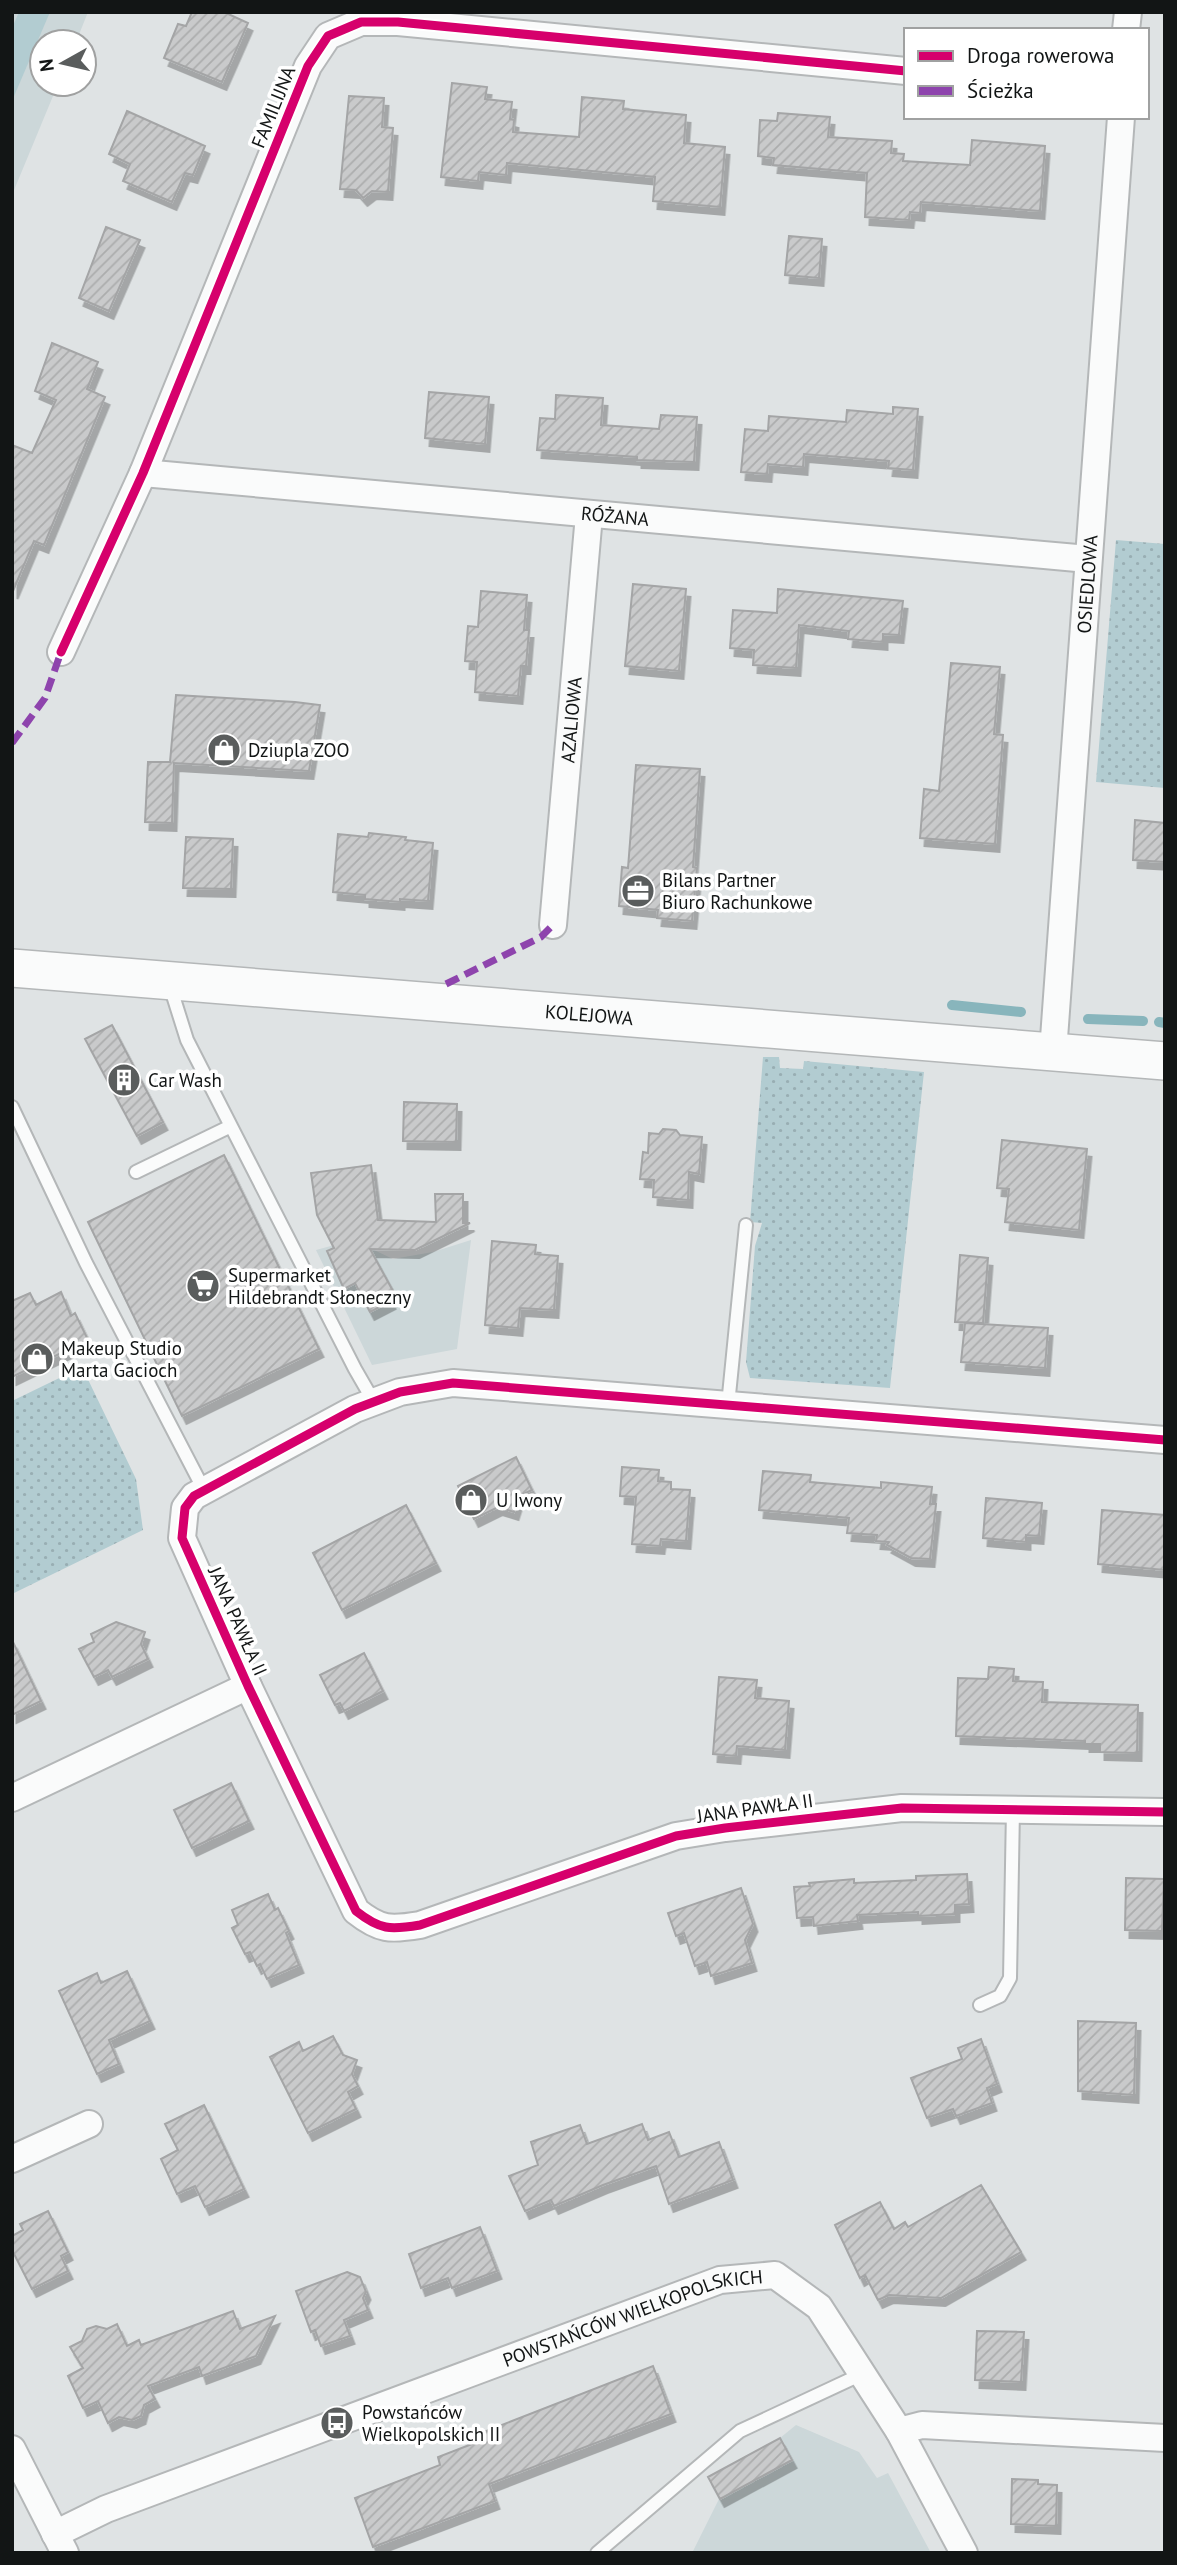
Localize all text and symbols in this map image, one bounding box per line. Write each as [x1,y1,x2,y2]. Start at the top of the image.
north arrow [28,28,98,98]
legend [904,28,1149,119]
text: Droga rowerowa [967,42,1114,69]
text: N [33,58,59,73]
street label: FAMILIJNA [246,63,300,151]
text: Ścieżka [967,77,1034,104]
street label: RÓŻANA [580,501,650,531]
street label: OSIEDLOWA [1071,534,1103,634]
street label: AZALIOWA [555,676,587,764]
shop icon: Dziupla ZOO [205,731,243,769]
place label: Dziupla ZOO [248,738,350,762]
place label: Bilans Partner Biuro Rachunkowe [662,868,813,914]
office icon: Bilans Partner Biuro Rachunkowe [619,872,657,910]
street label: KOLEJOWA [544,999,634,1030]
building icon: Car Wash [105,1061,143,1099]
place label: Car Wash [148,1068,222,1092]
place label: Supermarket Hildebrandt Słoneczny [228,1263,411,1309]
supermarket icon: Supermarket Hildebrandt Słoneczny [184,1267,222,1305]
place label: Makeup Studio Marta Gacioch [61,1336,182,1382]
shop icon: Makeup Studio Marta Gacioch [18,1340,56,1378]
shop icon: U Iwony [452,1481,490,1519]
place label: U Iwony [496,1488,562,1512]
street label: JANA PAWŁA II [203,1562,273,1679]
street label: JANA PAWŁA II [694,1788,815,1828]
street label: POWSTAŃCÓW WIELKOPOLSKICH [499,2264,764,2372]
place label: Powstańców Wielkopolskich II [362,2400,500,2446]
bus stop icon: Powstańców Wielkopolskich II [318,2404,356,2442]

